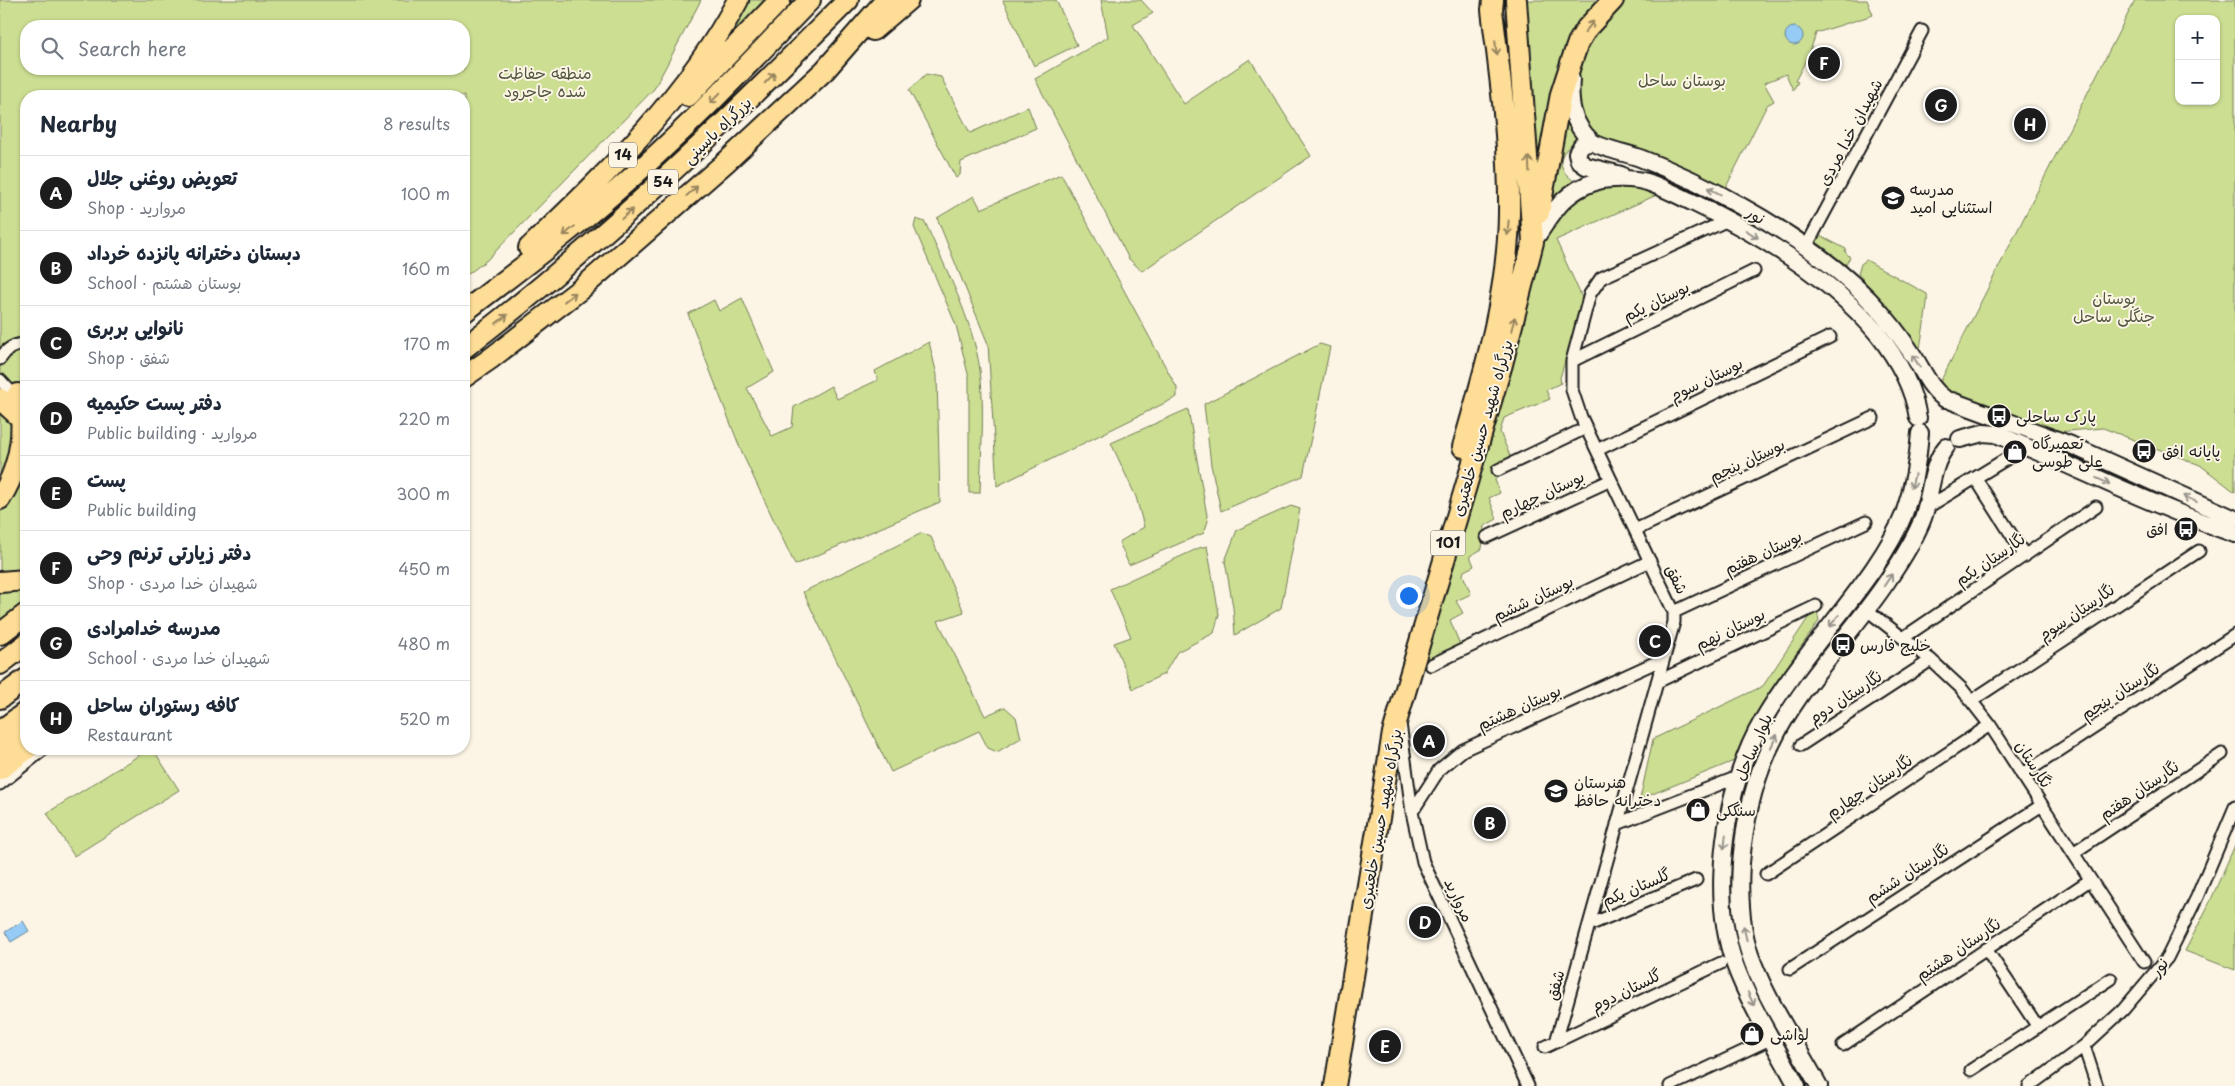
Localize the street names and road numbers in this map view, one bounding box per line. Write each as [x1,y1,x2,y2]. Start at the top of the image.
street label: شهیدان خدا مردی [1811,74,1887,189]
street label: بزرگراه یاسینی [676,90,756,169]
road number: 14 [609,142,637,168]
road number: 54 [648,170,678,194]
street label: نور [1741,199,1771,229]
street label: بوستان یکم [1618,274,1694,328]
street label: بزرگراه شهید حسین خلعتبری [1444,337,1518,519]
street label: بوستان سوم [1665,350,1747,408]
street label: بوستان پنجم [1705,431,1789,489]
street label: بوستان چهارم [1495,463,1589,525]
street label: بوستان هفتم [1720,523,1806,581]
street label: نگارستان یکم [1949,526,2031,592]
road number: 101 [1430,530,1466,556]
street label: شفق [1660,560,1695,597]
street label: بوستان ششم [1488,568,1578,628]
street label: نگارستان سوم [2032,577,2120,647]
street label: بوستان نهم [1691,601,1769,657]
street label: نگارستان پنجم [2075,656,2165,726]
street label: نگارستان دوم [1803,663,1887,731]
street label: بوستان هشتم [1473,677,1565,737]
street label: بلوار ساحل [1727,709,1778,784]
street label: بزرگراه شهید حسین خلعتبری [1351,727,1407,911]
street label: نگارستان [2010,735,2059,792]
street label: نگارستان چهارم [1820,747,1918,825]
street label: نگارستان هفتم [2094,754,2184,826]
street label: نگارستان ششم [1860,836,1954,910]
street label: گلستان یکم [1598,861,1675,913]
street label: مروارید [1439,873,1481,926]
street label: نگارستان هشتم [1910,911,2006,987]
street label: نور [2142,952,2173,982]
street label: گلستان دوم [1586,962,1666,1018]
street label: شفق [1539,967,1570,1003]

